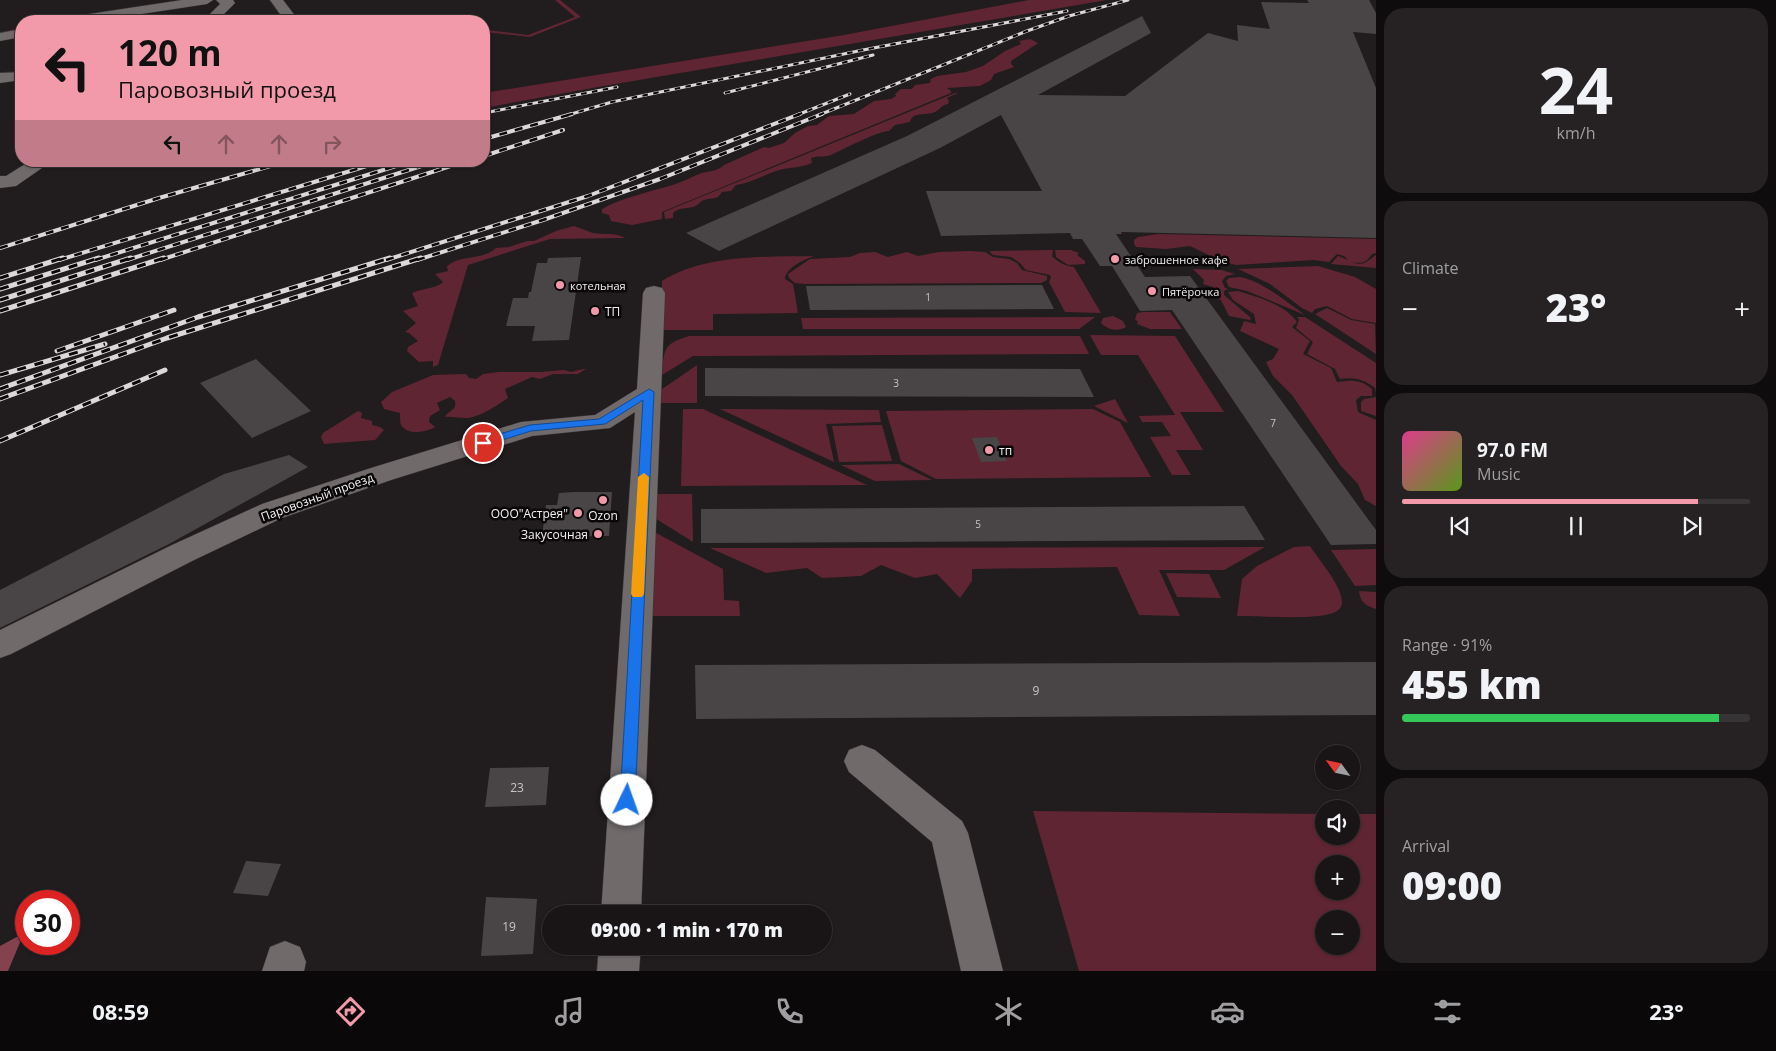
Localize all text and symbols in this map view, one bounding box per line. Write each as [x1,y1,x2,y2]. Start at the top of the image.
text: 120 m [118,29,222,76]
icon: left [35,35,100,100]
text: 24 [1539,45,1613,133]
text: Паровозный проезд [118,74,336,104]
text: km/h [1557,122,1595,144]
icon: left [159,130,187,158]
icon: ahead [212,130,240,158]
icon: ahead [265,130,293,158]
icon: right [318,130,346,158]
place label: заброшенное кафе [1125,252,1228,267]
marker: заброшенное кафе [1109,253,1121,265]
text: Climate [1402,257,1459,279]
place label: котельная [570,278,626,293]
marker: котельная [554,279,566,291]
text: 23° [1546,281,1606,333]
place label: Пятёрочка [1162,284,1219,299]
marker: Пятёрочка [1146,285,1158,297]
text: − [1402,289,1418,327]
text: + [1734,289,1750,327]
house number: 1 [925,290,931,304]
place label: ТП [605,303,620,320]
marker: ТП [589,305,601,317]
house number: 3 [893,376,899,390]
house number: 7 [1270,416,1276,430]
pin [462,422,504,464]
icon: arrive [469,429,497,457]
text: 97.0 FM [1477,437,1548,463]
place label: тп [999,442,1012,459]
marker: тп [983,444,995,456]
text: Music [1477,463,1521,485]
street label: Паровозный проезд [258,469,376,525]
marker: Ozon [597,494,609,506]
place label: ООО"Астрея" [491,505,568,522]
marker: ООО"Астрея" [572,507,584,519]
place label: Ozon [588,507,618,524]
icon: previous [1446,512,1474,540]
icon: pause [1562,512,1590,540]
icon: next [1678,512,1706,540]
house number: 5 [975,517,981,531]
place label: Закусочная [521,526,588,543]
marker: Закусочная [592,528,604,540]
text: Range · 91% [1402,634,1492,656]
text: 455 km [1402,658,1542,710]
house number: 9 [1033,682,1040,699]
north arrow [1315,745,1360,790]
map controls [1315,745,1360,955]
position arrow [600,773,652,825]
house number: 23 [510,779,524,796]
button: sound [1315,800,1360,845]
text: Arrival [1402,835,1450,857]
button: + [1315,855,1360,900]
text: 09:00 [1402,859,1502,911]
speed limit sign: 30 [15,890,80,955]
button: − [1315,910,1360,955]
text: 09:00 · 1 min · 170 m [591,917,783,943]
house number: 19 [502,918,516,935]
icon: directions [333,994,368,1029]
icon: music [552,994,587,1029]
icon: phone [772,994,807,1029]
icon: climate [991,994,1026,1029]
icon: car [1210,994,1245,1029]
icon: filters [1430,994,1465,1029]
text: 08:59 [92,996,149,1026]
text: 23° [1649,996,1684,1026]

